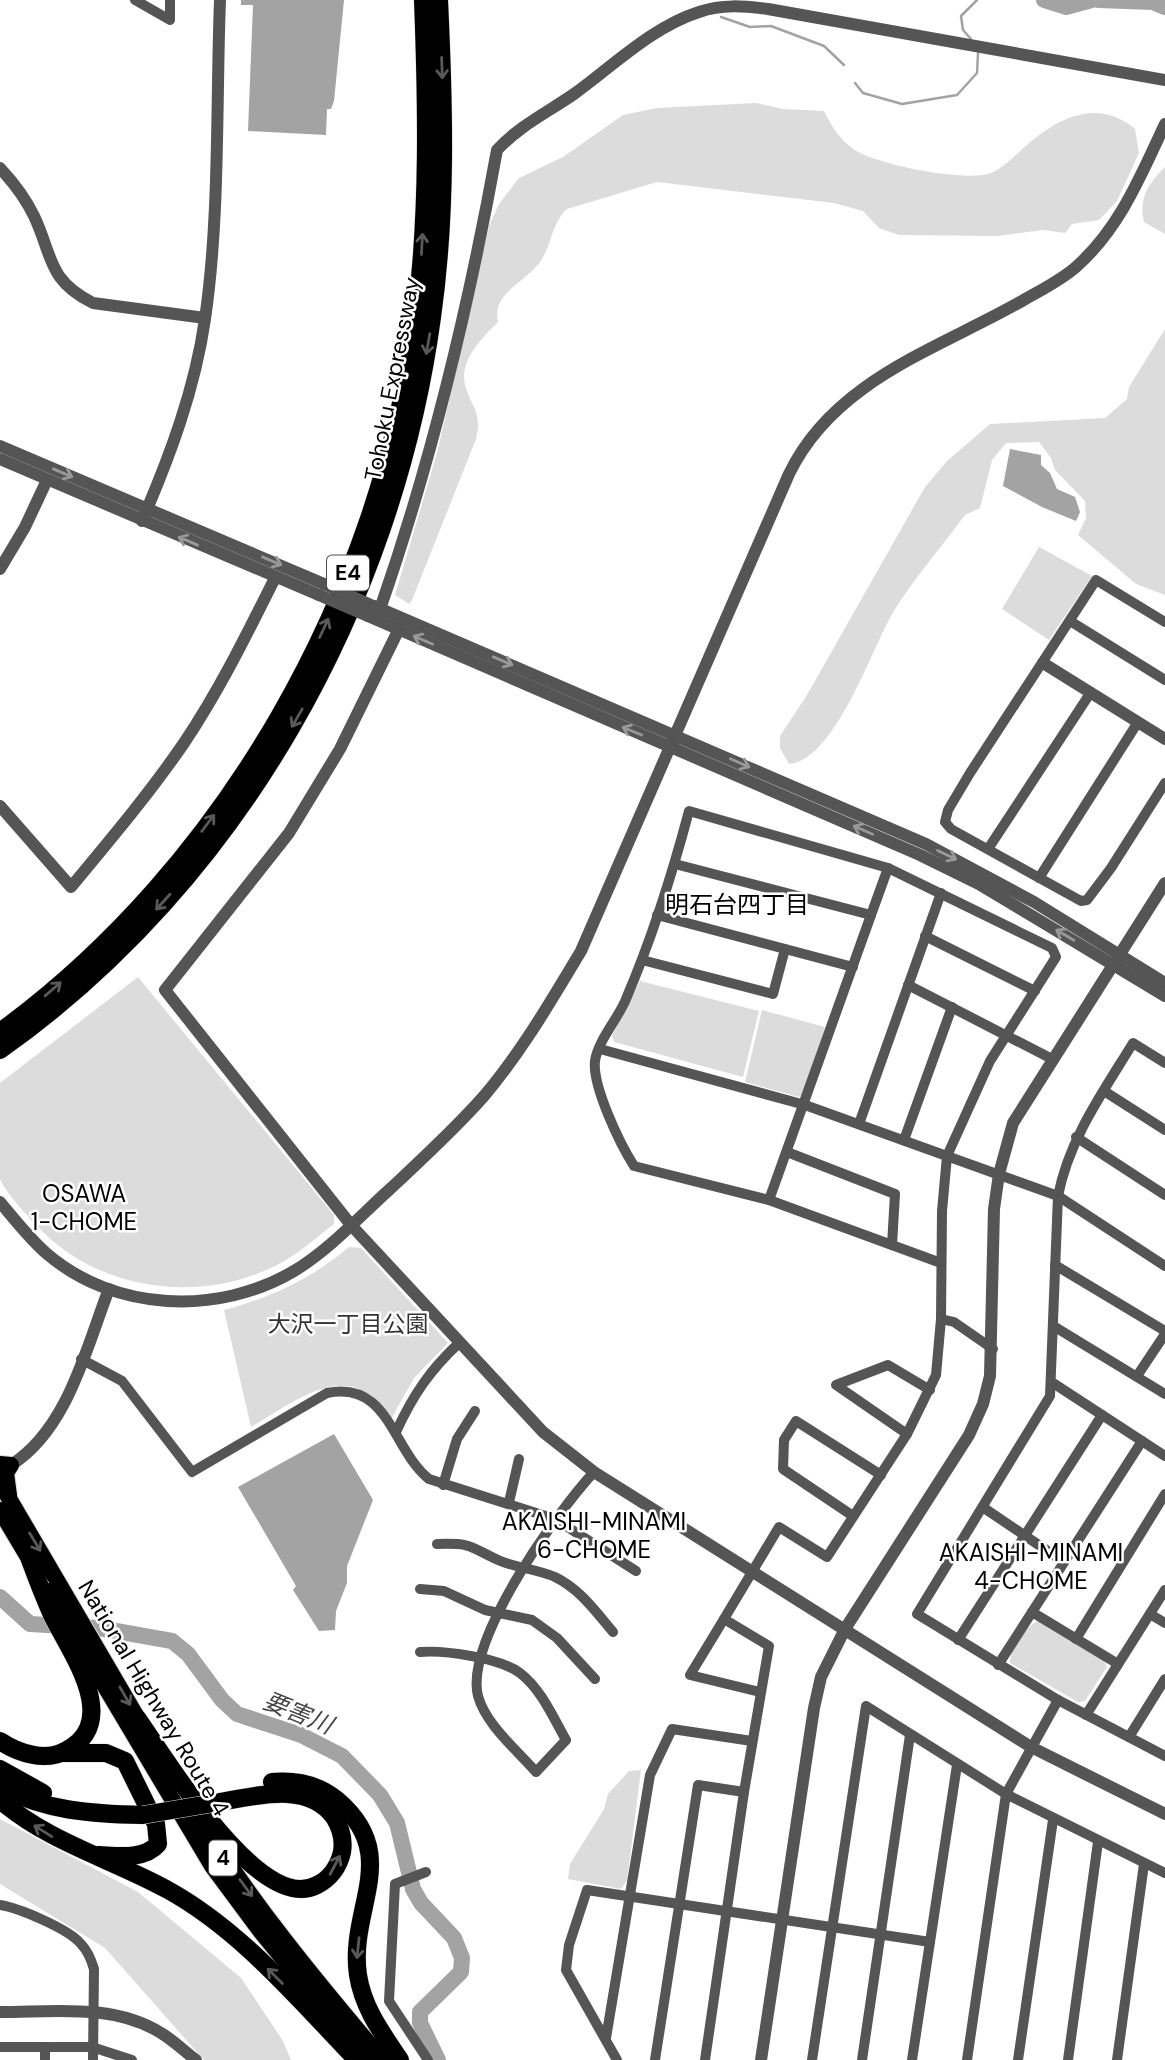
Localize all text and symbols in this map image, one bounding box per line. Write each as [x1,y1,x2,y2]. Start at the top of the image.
one-way arrow [436,56,449,79]
one-way arrow [416,233,429,256]
street label: Tohoku Expressway [358,274,427,483]
one-way arrow [421,332,434,355]
one-way arrow [51,467,73,480]
one-way arrow [178,534,199,547]
one-way arrow [261,555,282,568]
road number: E4 [327,556,369,590]
one-way arrow [317,618,331,639]
one-way arrow [413,633,434,646]
one-way arrow [492,655,513,668]
one-way arrow [290,708,304,728]
one-way arrow [622,723,643,736]
one-way arrow [728,757,750,770]
one-way arrow [200,814,215,833]
one-way arrow [853,823,875,836]
one-way arrow [936,849,957,863]
district label: 明石台四丁目 [665,889,809,920]
one-way arrow [155,892,171,910]
one-way arrow [1055,928,1076,941]
one-way arrow [44,981,62,997]
district label: OSAWA 1-CHOME [31,1178,137,1237]
park label: 大沢一丁目公園 [268,1309,429,1339]
district label: AKAISHI-MINAMI 6-CHOME [502,1506,686,1565]
one-way arrow [28,1531,42,1551]
district label: AKAISHI-MINAMI 4-CHOME [939,1537,1123,1596]
street label: National Highway Route 4 [72,1574,236,1822]
water label: 要害川 [259,1685,340,1742]
one-way arrow [118,1686,132,1706]
one-way arrow [34,1823,53,1838]
road number: 4 [209,1840,237,1876]
one-way arrow [329,1855,343,1875]
one-way arrow [238,1879,253,1897]
one-way arrow [351,1936,364,1958]
one-way arrow [267,1968,284,1985]

